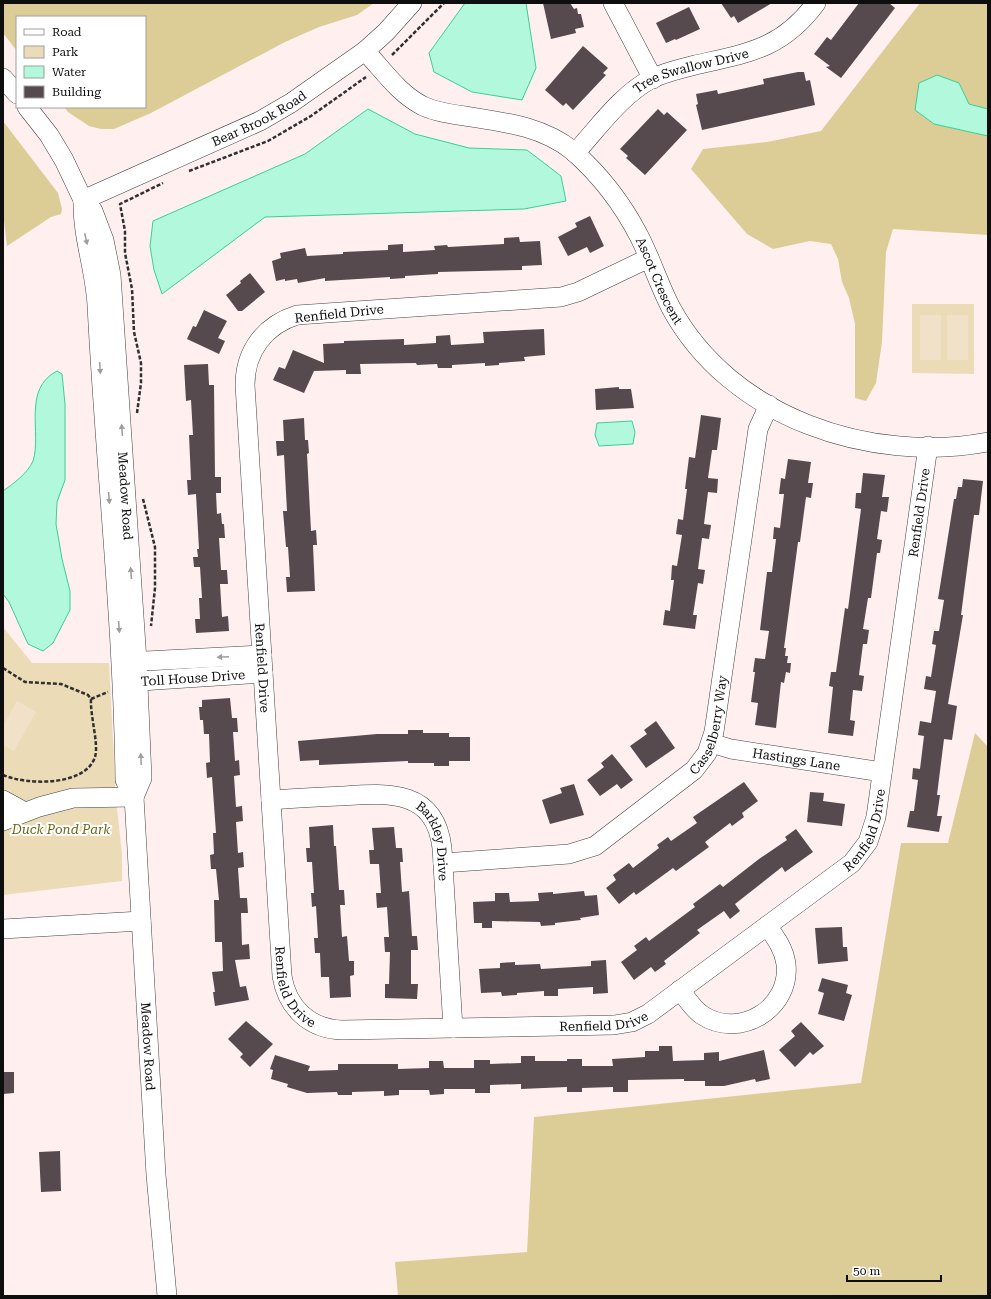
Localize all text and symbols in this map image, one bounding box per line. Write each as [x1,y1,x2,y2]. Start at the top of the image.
legend [16,16,146,108]
text: Road [52,25,82,39]
text: Park [52,45,79,59]
street label: Tree Swallow Drive [630,45,750,96]
text: Water [52,65,86,79]
text: Building [52,85,101,99]
street label: Bear Brook Road [209,87,310,150]
one-way arrow [84,233,90,245]
street label: Ascot Crescent [633,235,686,327]
street label: Renfield Drive [294,301,384,326]
one-way arrow [97,362,103,375]
one-way arrow [118,424,125,436]
street label: Meadow Road [115,451,136,541]
street label: Renfield Drive [905,467,933,558]
one-way arrow [106,492,113,504]
one-way arrow [128,567,135,579]
one-way arrow [115,621,122,633]
street label: Renfield Drive [252,622,272,713]
one-way arrow [217,653,229,660]
street label: Toll House Drive [140,667,246,689]
street label: Casselberry Way [686,674,730,778]
street label: Hastings Lane [751,745,841,774]
one-way arrow [138,752,144,765]
street label: Renfield Drive [841,788,888,875]
street label: Barkley Drive [413,798,451,881]
park label: Duck Pond Park [11,822,111,837]
street label: Renfield Drive [272,946,318,1030]
street label: Meadow Road [138,1002,158,1092]
street label: Renfield Drive [559,1008,650,1034]
scale bar [847,1257,941,1283]
text: 50 m [853,1264,880,1278]

